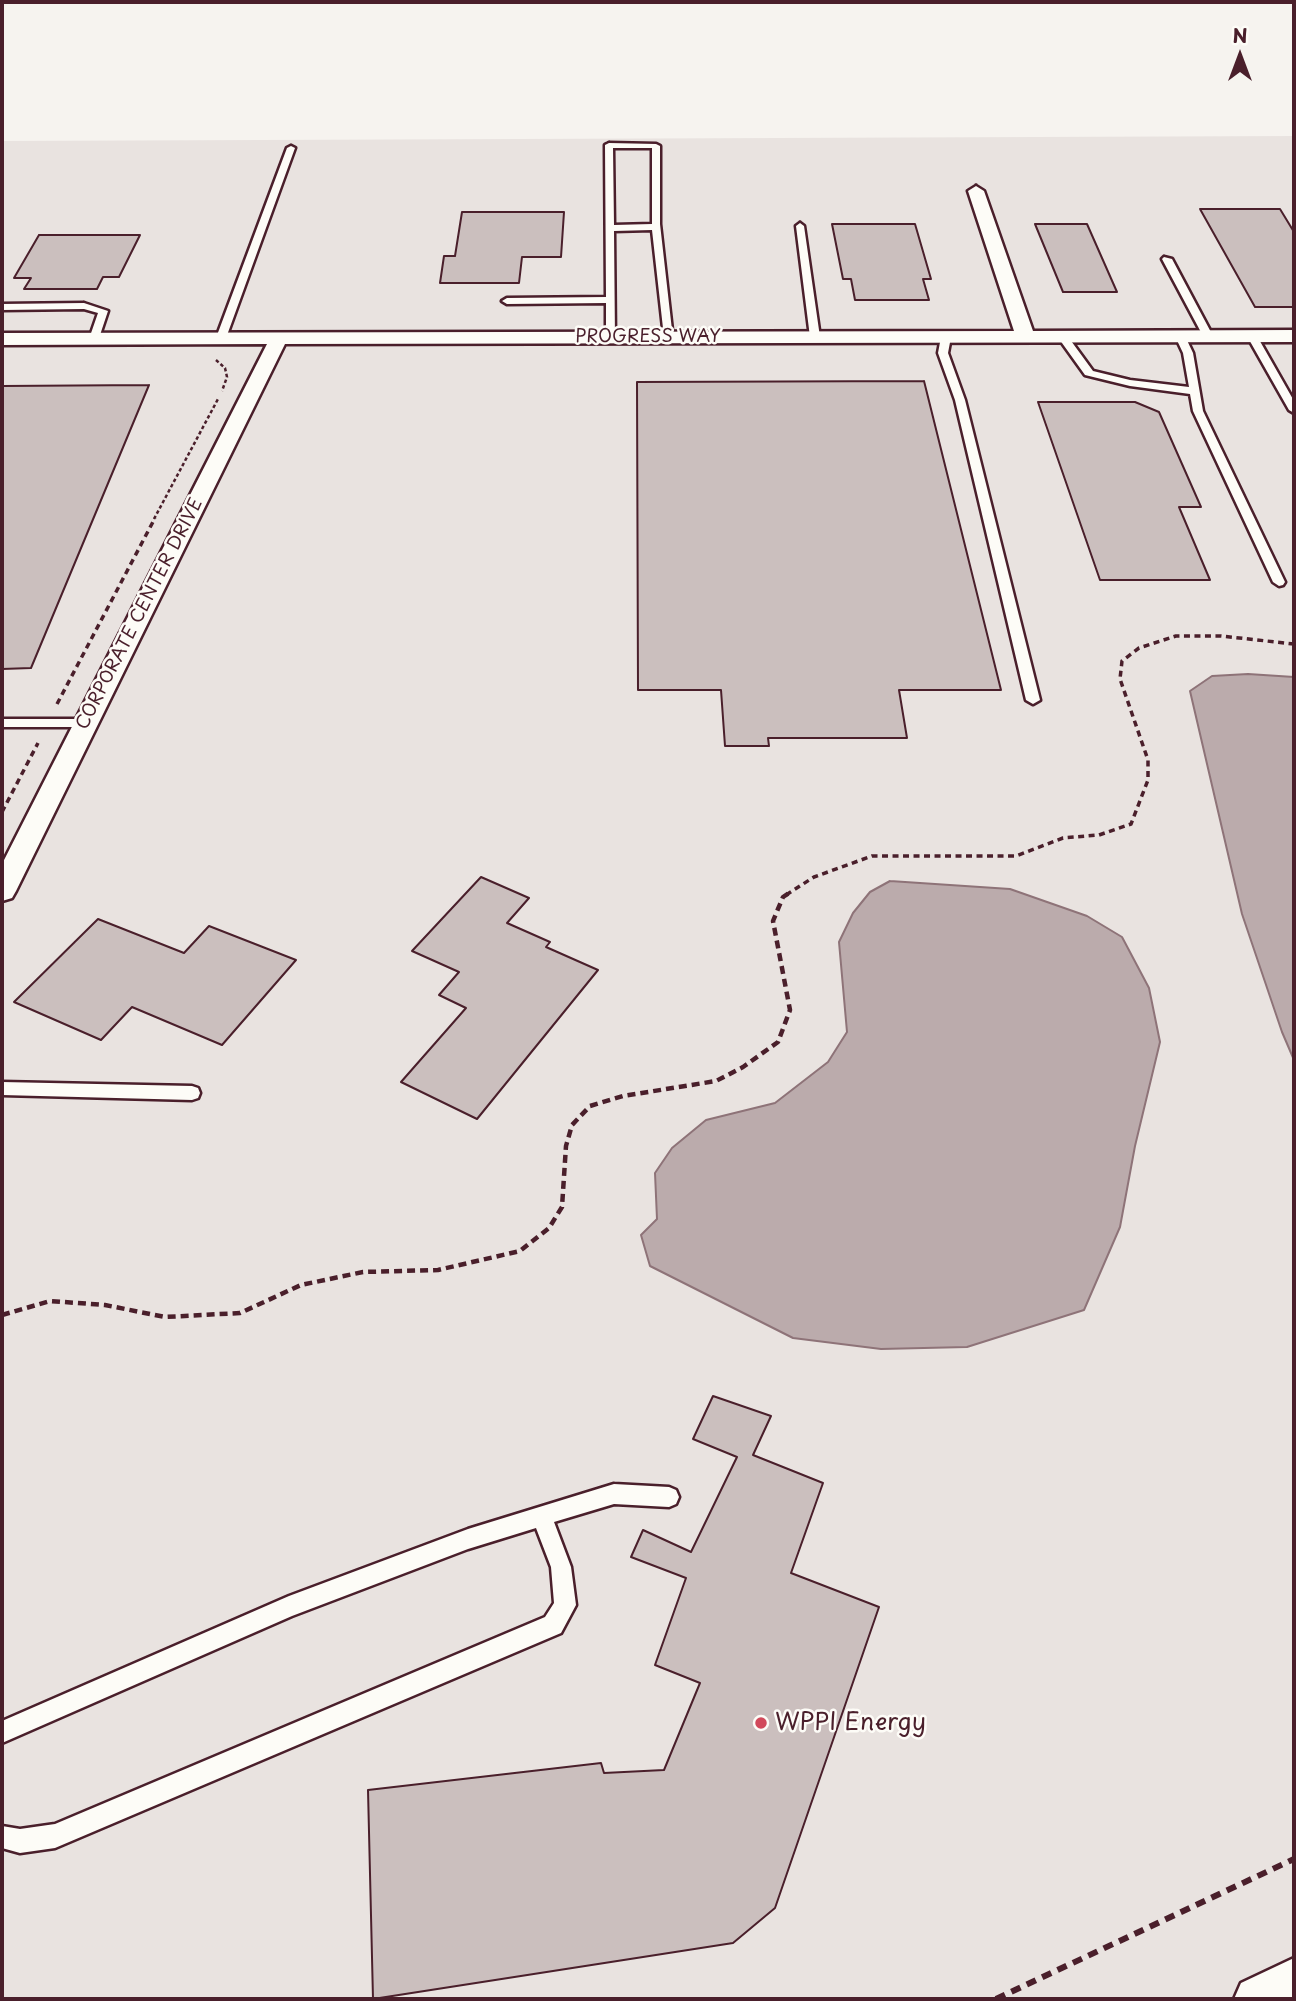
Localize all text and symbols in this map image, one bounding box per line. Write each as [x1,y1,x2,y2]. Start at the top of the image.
north arrow [1205,21,1275,91]
text: N [1232,21,1248,49]
street label: PROGRESS WAY [575,326,721,348]
street label: CORPORATE CENTER DRIVE [72,495,208,733]
place label: WPPI Energy [775,1709,926,1737]
marker: WPPI Energy [753,1715,769,1731]

